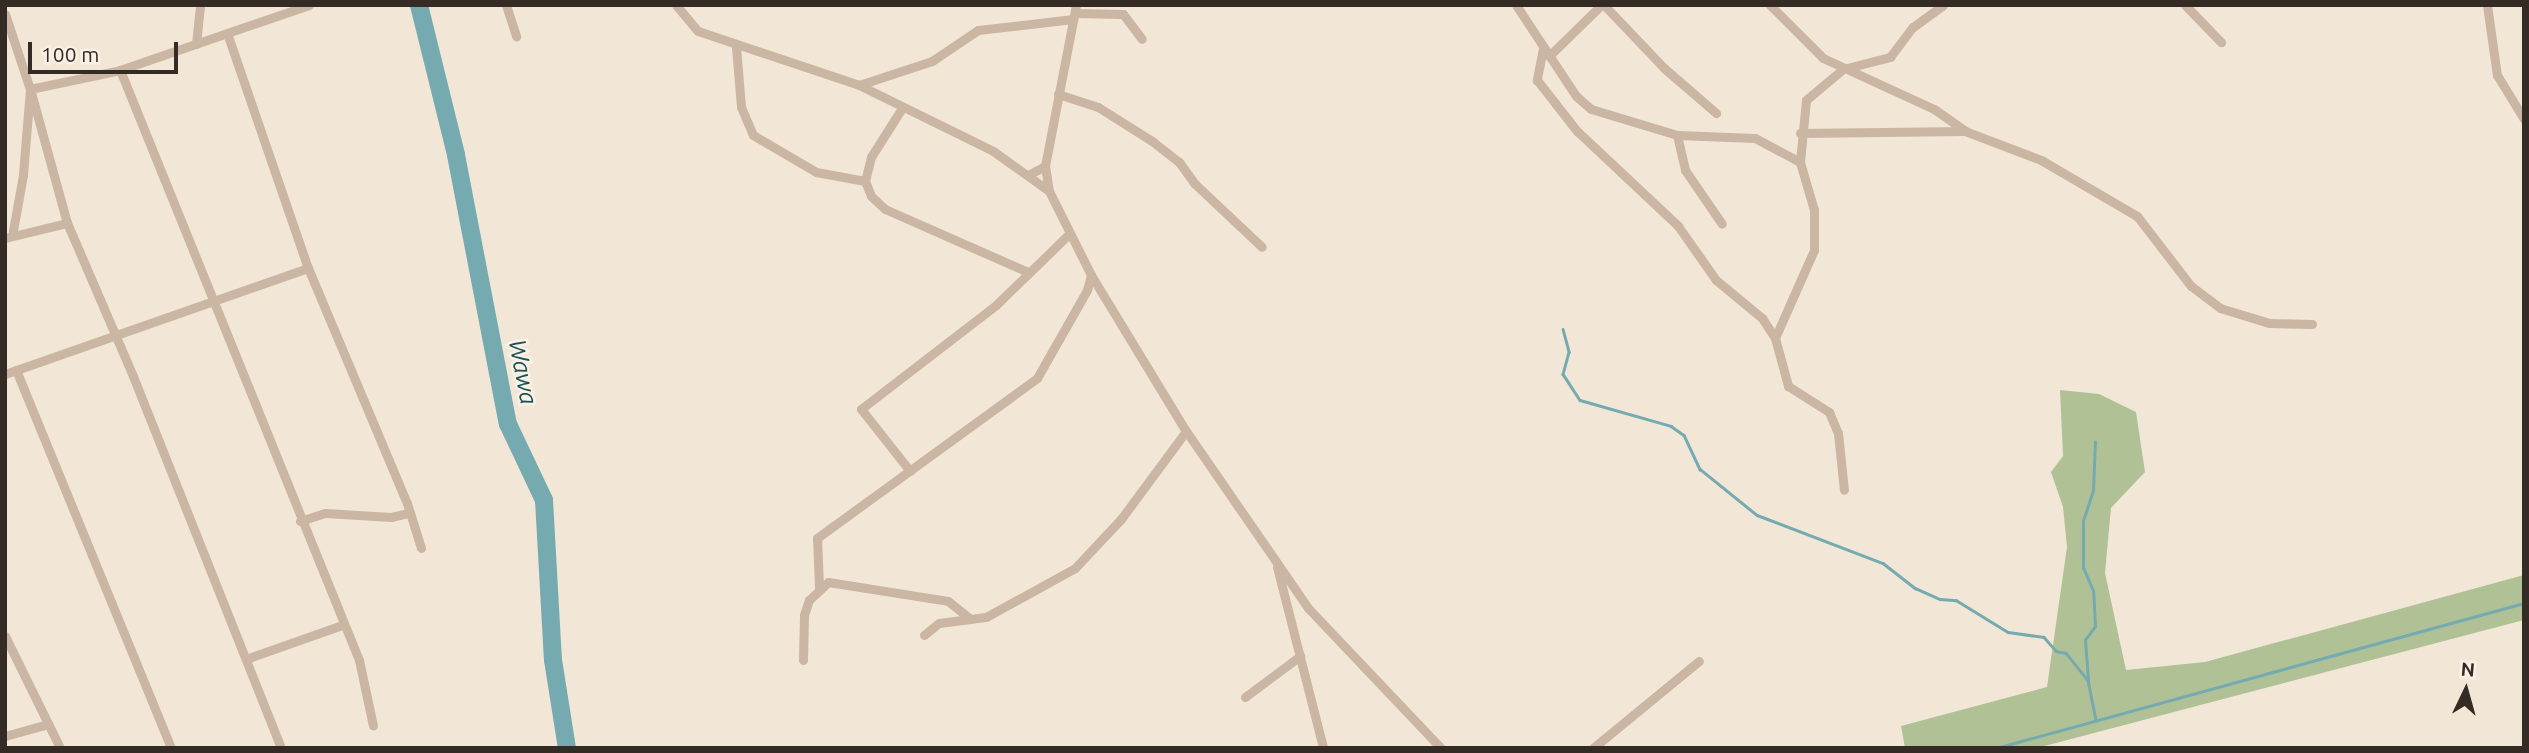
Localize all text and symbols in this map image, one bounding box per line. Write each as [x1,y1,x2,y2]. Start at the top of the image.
scale bar [32,28,182,72]
text: 100 m [41,42,99,66]
water label: Wawa [503,337,543,407]
north arrow [2431,655,2501,725]
text: N [2460,658,2476,681]

